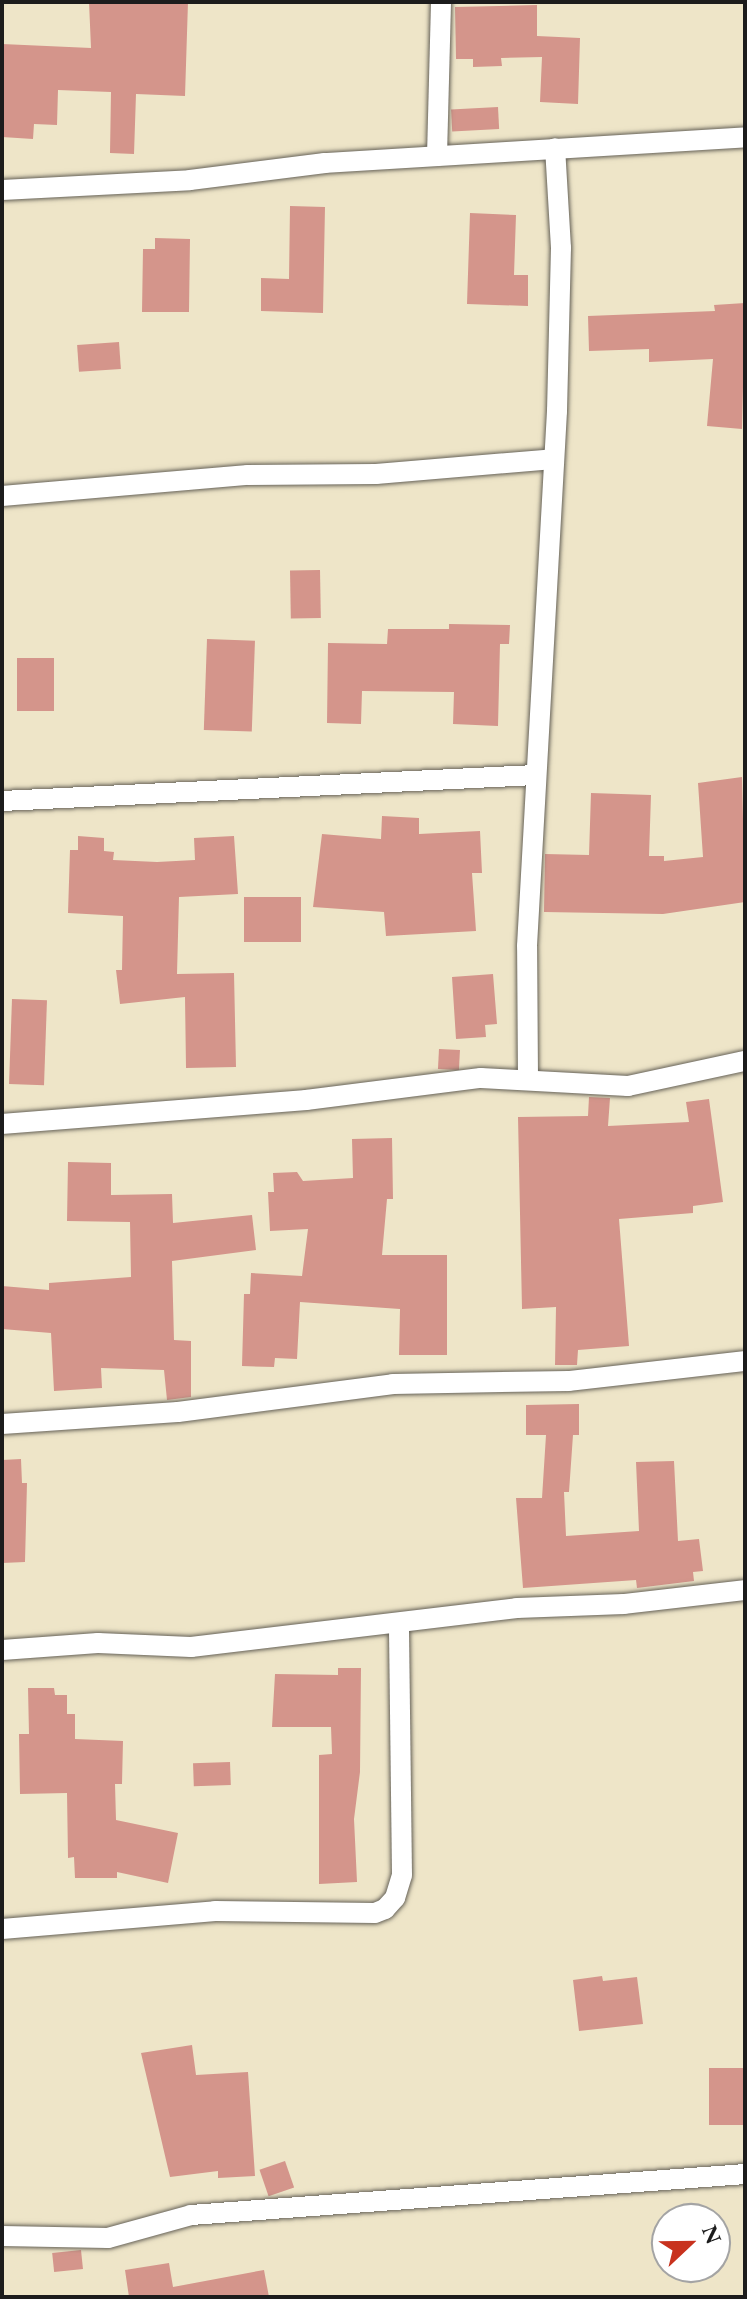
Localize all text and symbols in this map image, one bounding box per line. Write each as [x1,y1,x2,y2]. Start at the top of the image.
north arrow [651,2203,731,2283]
text: N [695,2221,729,2248]

